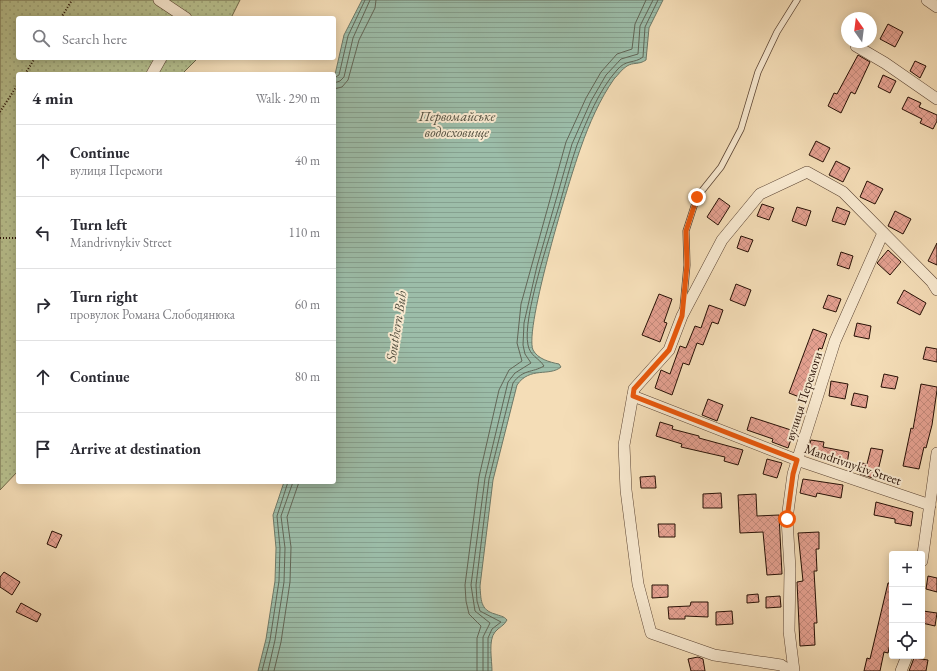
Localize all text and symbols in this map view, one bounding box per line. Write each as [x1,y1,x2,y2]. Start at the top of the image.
north arrow [841,12,877,48]
search box [16,16,336,60]
icon: search [30,27,52,49]
text: Search here [62,29,127,48]
text: 4 min [32,87,73,109]
text: Walk · 290 m [256,90,320,107]
water label: Первомайське водосховище [418,107,495,141]
text: Continue [70,143,130,162]
icon: ahead [32,150,54,172]
text: 40 m [295,152,320,169]
text: вулиця Перемоги [70,162,163,179]
route end [688,188,706,206]
text: Turn left [70,215,127,234]
icon: left [32,222,54,244]
text: 110 m [289,224,320,241]
text: Mandrivnykiv Street [70,234,171,251]
text: Turn right [70,287,138,306]
water label: Southern Buh [381,289,411,364]
icon: right [32,294,54,316]
text: 60 m [295,296,320,313]
text: провулок Романа Слободянюка [70,306,235,323]
street label: вулиця Перемоги [781,349,826,443]
icon: ahead [32,366,54,388]
text: Continue [70,367,130,386]
text: 80 m [295,368,320,385]
icon: arrive [32,438,54,460]
text: Arrive at destination [70,439,201,458]
street label: Mandrivnykiv Street [802,440,904,489]
route start [778,510,796,528]
map controls [889,551,925,659]
button: + [889,551,925,587]
button: − [889,587,925,623]
button: locate [889,623,925,659]

